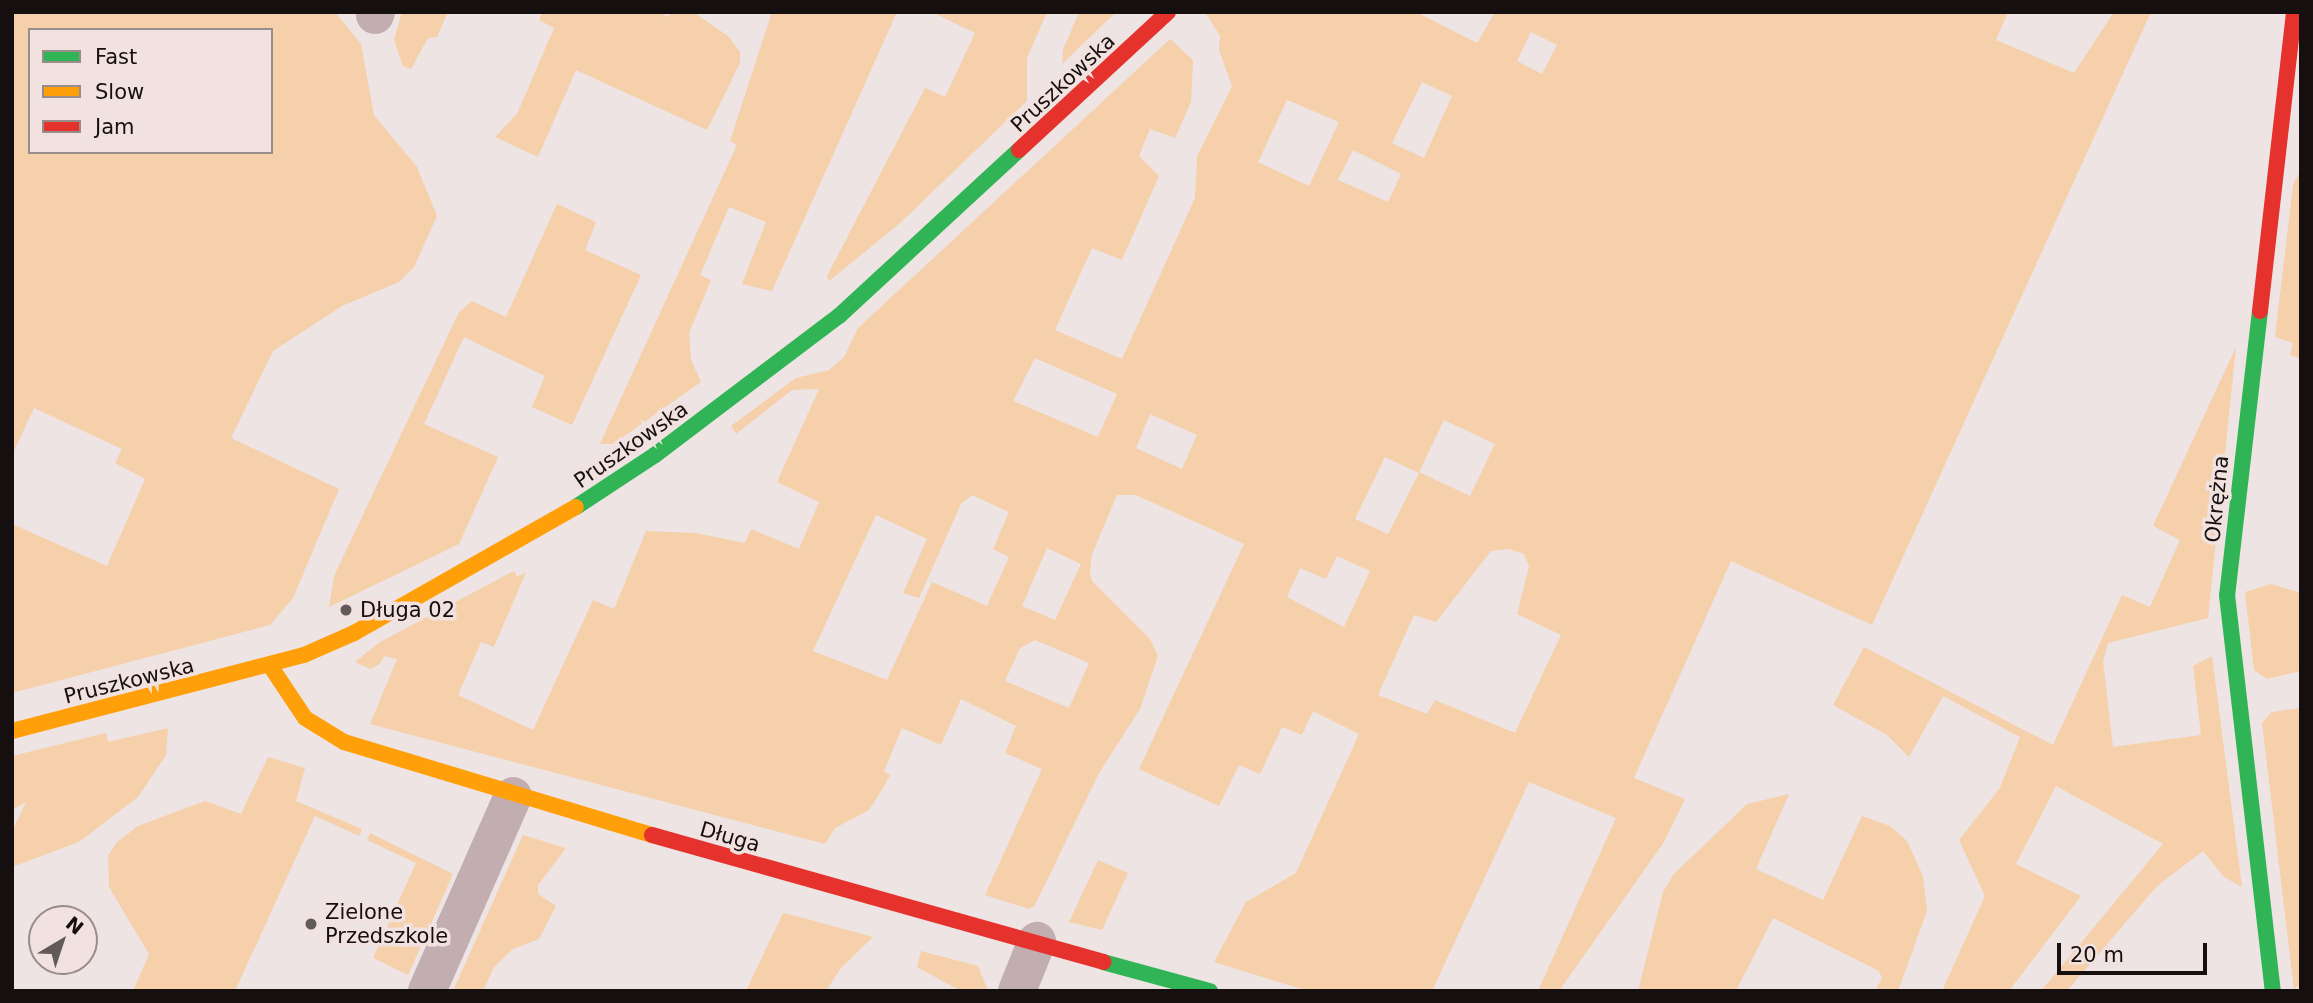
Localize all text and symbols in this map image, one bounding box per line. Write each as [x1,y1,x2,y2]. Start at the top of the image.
legend [28,28,273,154]
street label: Pruszkowska [1006,28,1120,138]
text: Fast [95,45,137,69]
text: Slow [95,80,144,104]
text: Jam [95,115,135,139]
street label: Pruszkowska [569,396,693,494]
street label: Okrężna [2200,454,2234,544]
place label: Długa 02 [360,597,455,623]
marker: Długa 02 [338,602,354,618]
street label: Pruszkowska [61,653,197,709]
street label: Długa [697,816,763,858]
place label: Zielone Przedszkole [325,899,448,949]
north arrow [28,905,98,975]
text: N [62,912,88,939]
marker: Zielone Przedszkole [303,916,319,932]
scale bar [2061,930,2212,974]
text: 20 m [2070,943,2124,967]

